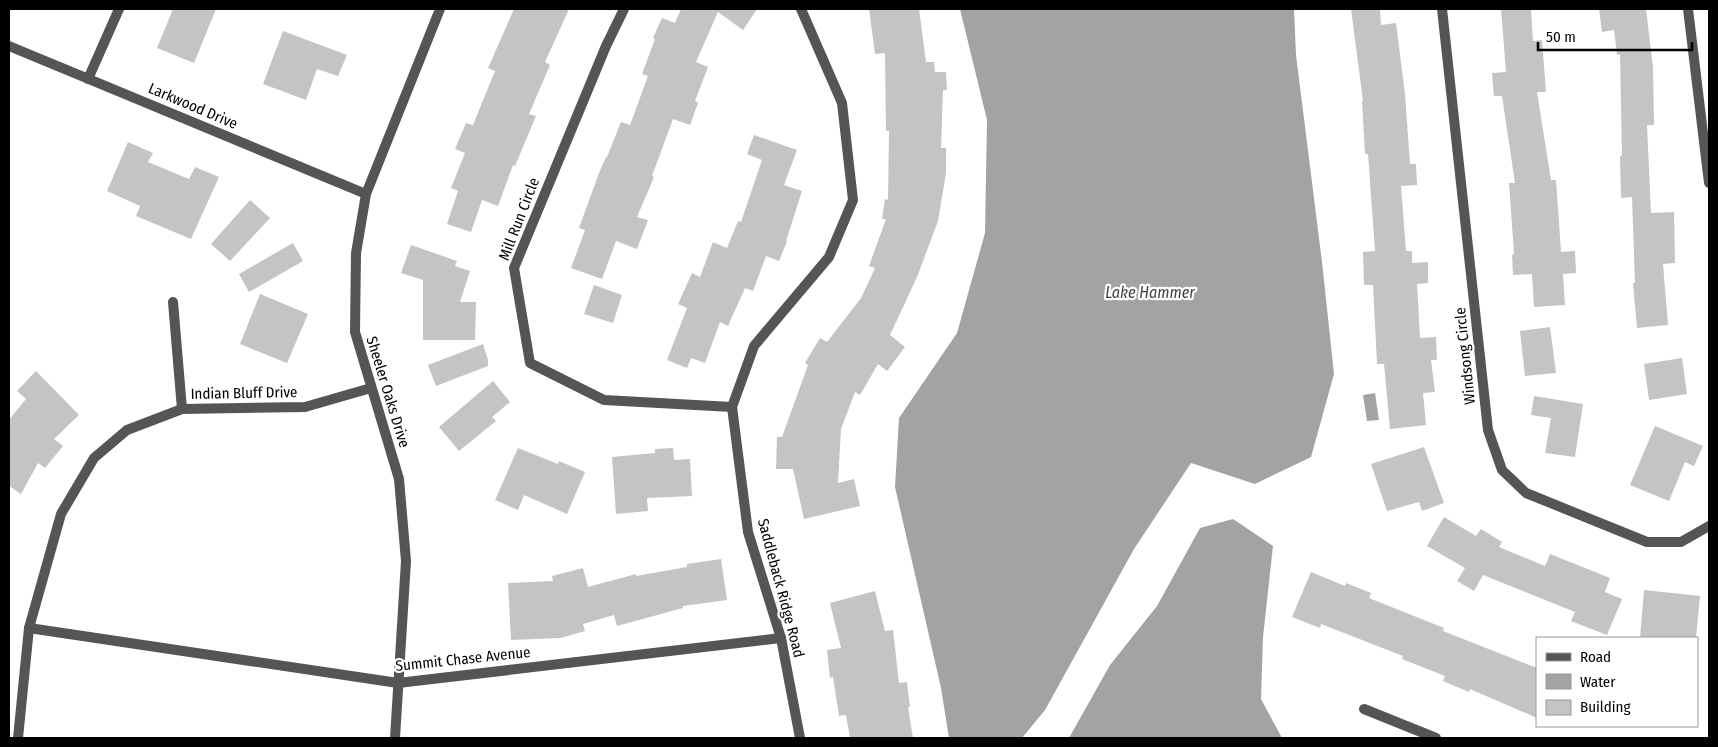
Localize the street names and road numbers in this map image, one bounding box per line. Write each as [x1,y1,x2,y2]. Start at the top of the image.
street label: Larkwood Drive [146,79,240,133]
street label: Mill Run Circle [495,175,543,263]
street label: Windsong Circle [1451,306,1479,406]
street label: Sheeler Oaks Drive [363,334,413,450]
street label: Indian Bluff Drive [190,383,298,403]
street label: Saddleback Ridge Road [754,517,808,659]
street label: Summit Chase Avenue [395,643,531,675]

